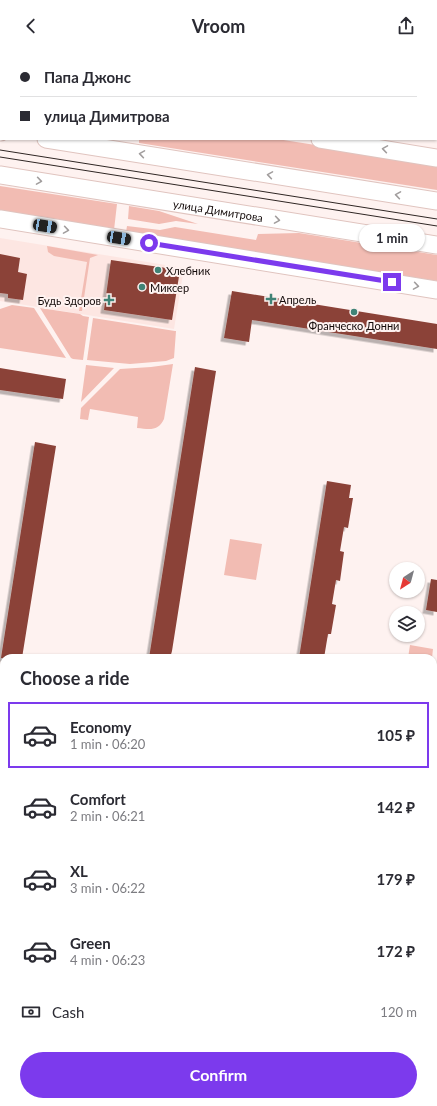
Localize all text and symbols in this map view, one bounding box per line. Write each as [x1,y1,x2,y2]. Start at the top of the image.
icon: back [20,15,42,37]
text: Vroom [192,15,245,37]
icon: share [395,15,417,37]
text: Папа Джонс [44,68,131,86]
text: улица Димитрова [44,107,170,125]
one-way arrow [382,145,388,154]
one-way arrow [139,150,145,159]
one-way arrow [267,171,273,179]
one-way arrow [35,176,42,185]
one-way arrow [395,191,402,200]
street label: улица Димитрова [172,196,264,224]
one-way arrow [274,215,281,223]
car [32,218,58,234]
callout: 1 min [359,224,425,252]
one-way arrow [63,225,69,234]
car [106,230,132,246]
text: 1 min [376,230,408,246]
route start [140,234,158,252]
place label: Хлебник [166,264,210,277]
marker: Хлебник [153,265,163,275]
route end [383,273,401,291]
place label: Миксер [150,281,189,294]
one-way arrow [413,281,419,290]
marker: Миксер [137,282,147,292]
place label: Апрель [279,293,316,306]
place label: Будь Здоров [38,294,101,307]
marker: Апрель [266,294,276,304]
marker: Будь Здоров [104,295,114,305]
marker: Франческо Донни [349,307,359,317]
place label: Франческо Донни [309,319,399,332]
north arrow [389,562,425,598]
map controls [389,562,425,642]
button: layers [389,606,425,642]
text: Choose a ride [20,667,129,689]
icon: car [22,717,58,753]
text: Economy [70,718,131,736]
text: 105 ₽ [377,726,415,744]
text: 1 min · 06:20 [70,736,145,752]
icon: car [22,789,58,825]
text: Comfort [70,790,126,808]
text: 142 ₽ [377,798,415,816]
text: 2 min · 06:21 [70,808,145,824]
icon: car [22,861,58,897]
text: XL [70,862,88,880]
text: 179 ₽ [377,870,415,888]
text: 3 min · 06:22 [70,880,145,896]
icon: car [22,933,58,969]
text: Green [70,934,111,952]
text: 172 ₽ [377,942,415,960]
text: 4 min · 06:23 [70,952,145,968]
icon: cash [20,1001,42,1023]
text: Cash [52,1003,84,1021]
text: 120 m [380,1004,417,1020]
button: Confirm [20,1052,417,1098]

